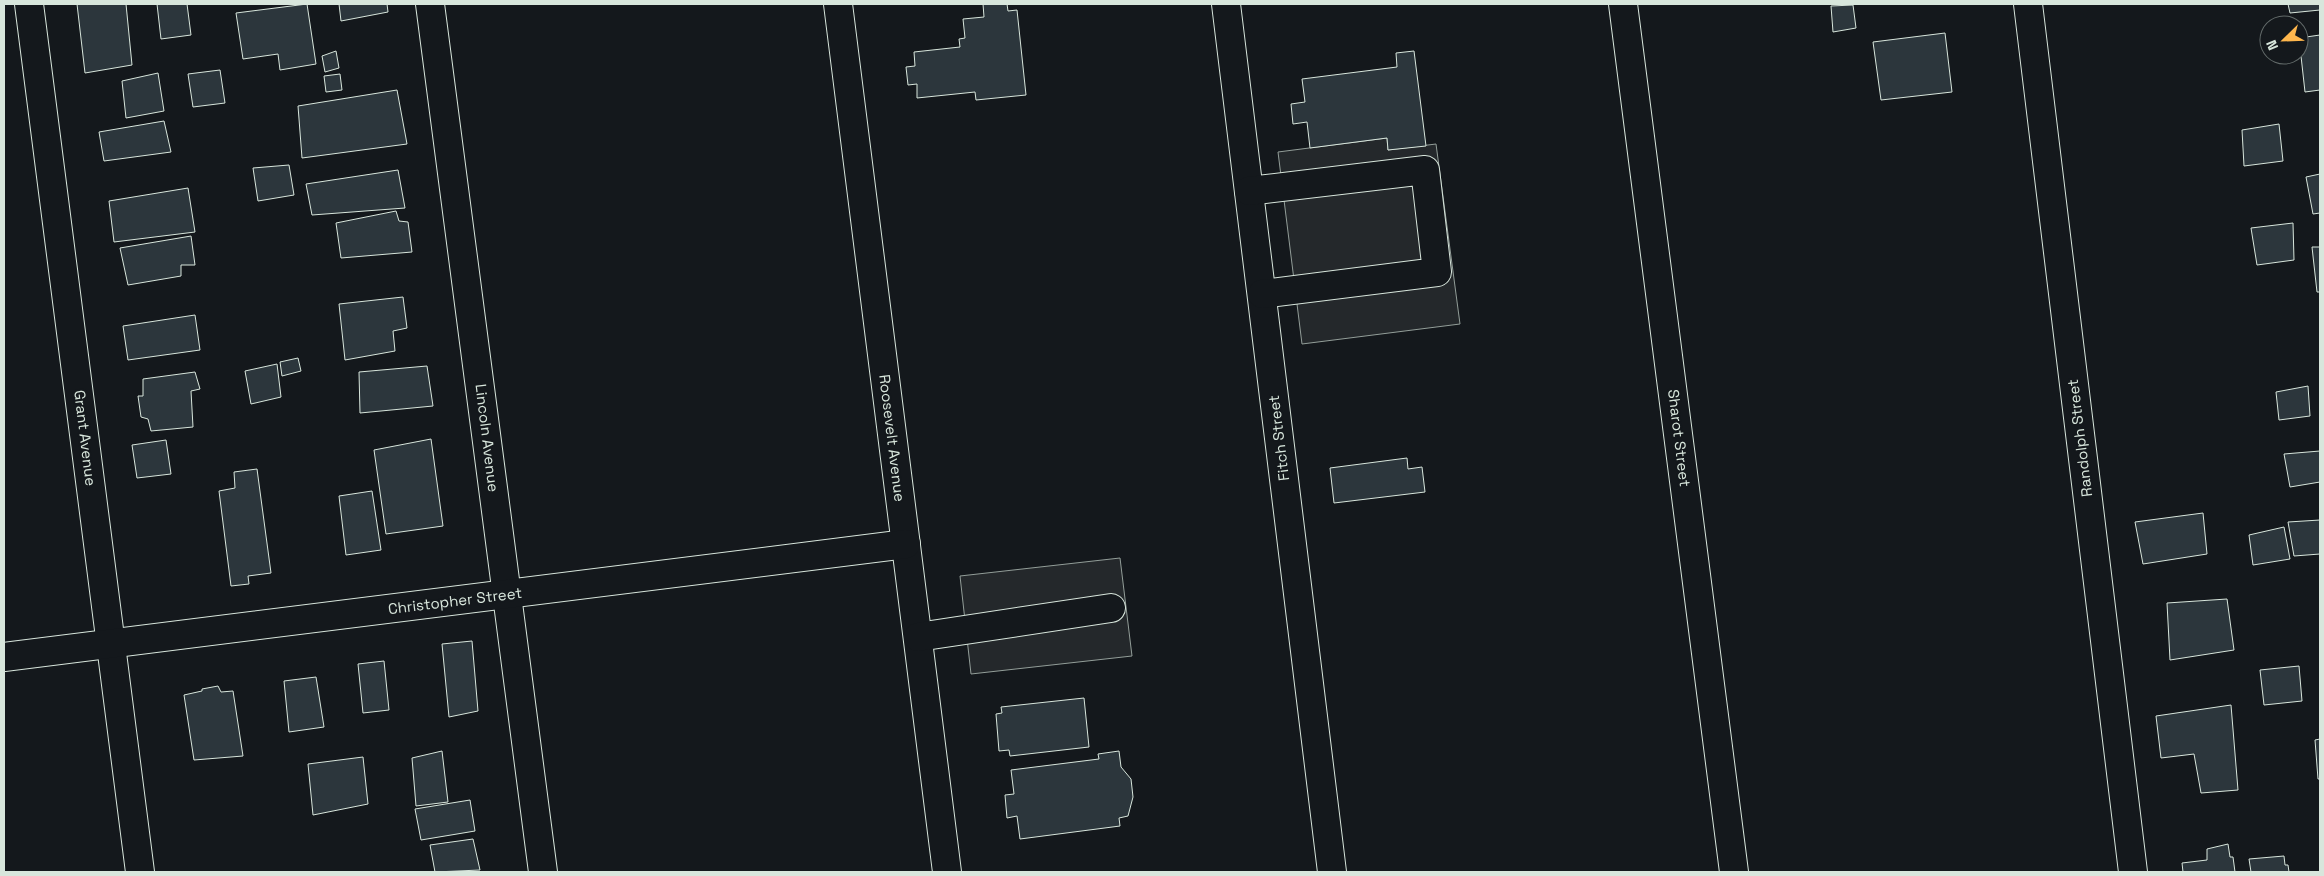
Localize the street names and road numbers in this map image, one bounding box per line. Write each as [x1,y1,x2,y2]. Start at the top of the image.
street label: Roosevelt Avenue [875,373,910,503]
street label: Randolph Street [2063,378,2096,498]
street label: Lincoln Avenue [471,383,504,493]
street label: Sharot Street [1664,388,1695,488]
street label: Grant Avenue [70,389,101,487]
street label: Fitch Street [1264,394,1293,482]
street label: Christopher Street [387,583,523,618]

